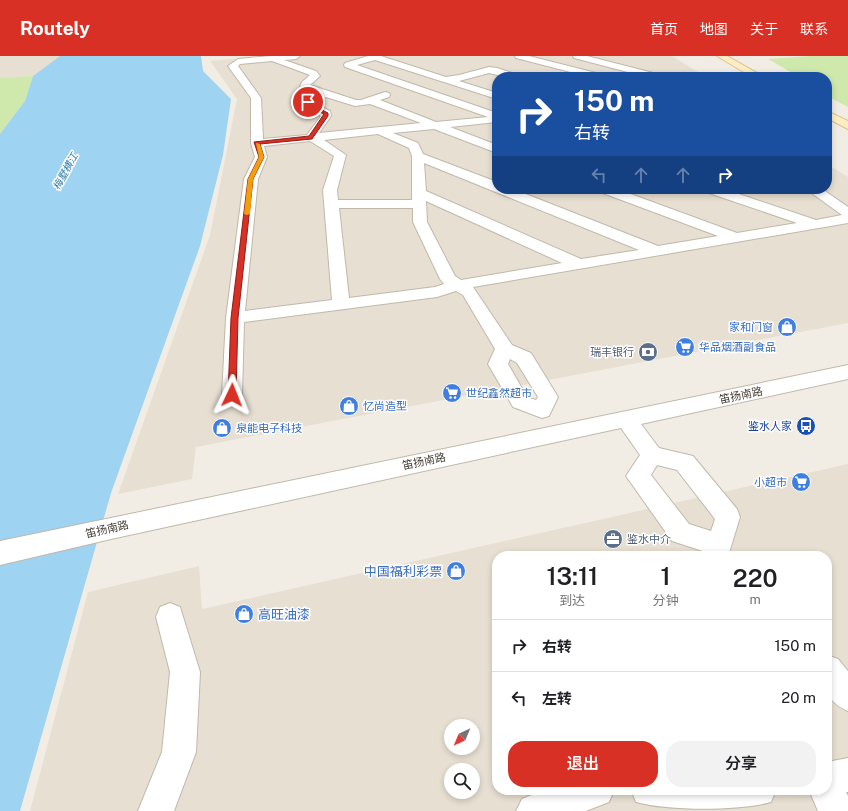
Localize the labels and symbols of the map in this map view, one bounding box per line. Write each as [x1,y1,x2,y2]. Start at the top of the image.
pin [291,85,325,119]
water label: 梅墅横江 [50,150,80,191]
shop icon: 家和门窗 [776,316,798,338]
place label: 家和门窗 [729,321,773,333]
supermarket icon: 华品烟酒副食品 [674,336,696,358]
bank icon: 瑞丰银行 [637,341,659,363]
place label: 华品烟酒副食品 [699,341,776,353]
place label: 瑞丰银行 [590,346,634,358]
position arrow [211,374,253,416]
supermarket icon: 世纪鑫然超市 [441,382,463,404]
street label: 笛扬南路 [718,385,764,405]
place label: 世纪鑫然超市 [466,387,532,399]
shop icon: 忆尚造型 [338,395,360,417]
place label: 忆尚造型 [363,400,407,412]
bus stop icon: 鉴水人家 [795,415,817,437]
shop icon: 泉能电子科技 [211,417,233,439]
place label: 鉴水人家 [748,420,792,432]
place label: 泉能电子科技 [236,422,302,434]
street label: 笛扬南路 [401,451,447,471]
supermarket icon: 小超市 [790,471,812,493]
place label: 小超市 [754,476,787,488]
street label: 笛扬南路 [84,518,130,540]
office icon: 鉴水中介 [602,528,624,550]
place label: 鉴水中介 [627,533,671,545]
shop icon: 中国福利彩票 [445,560,467,582]
place label: 中国福利彩票 [364,564,442,579]
shop icon: 高旺油漆 [233,603,255,625]
place label: 高旺油漆 [258,607,310,622]
north arrow [444,719,480,755]

